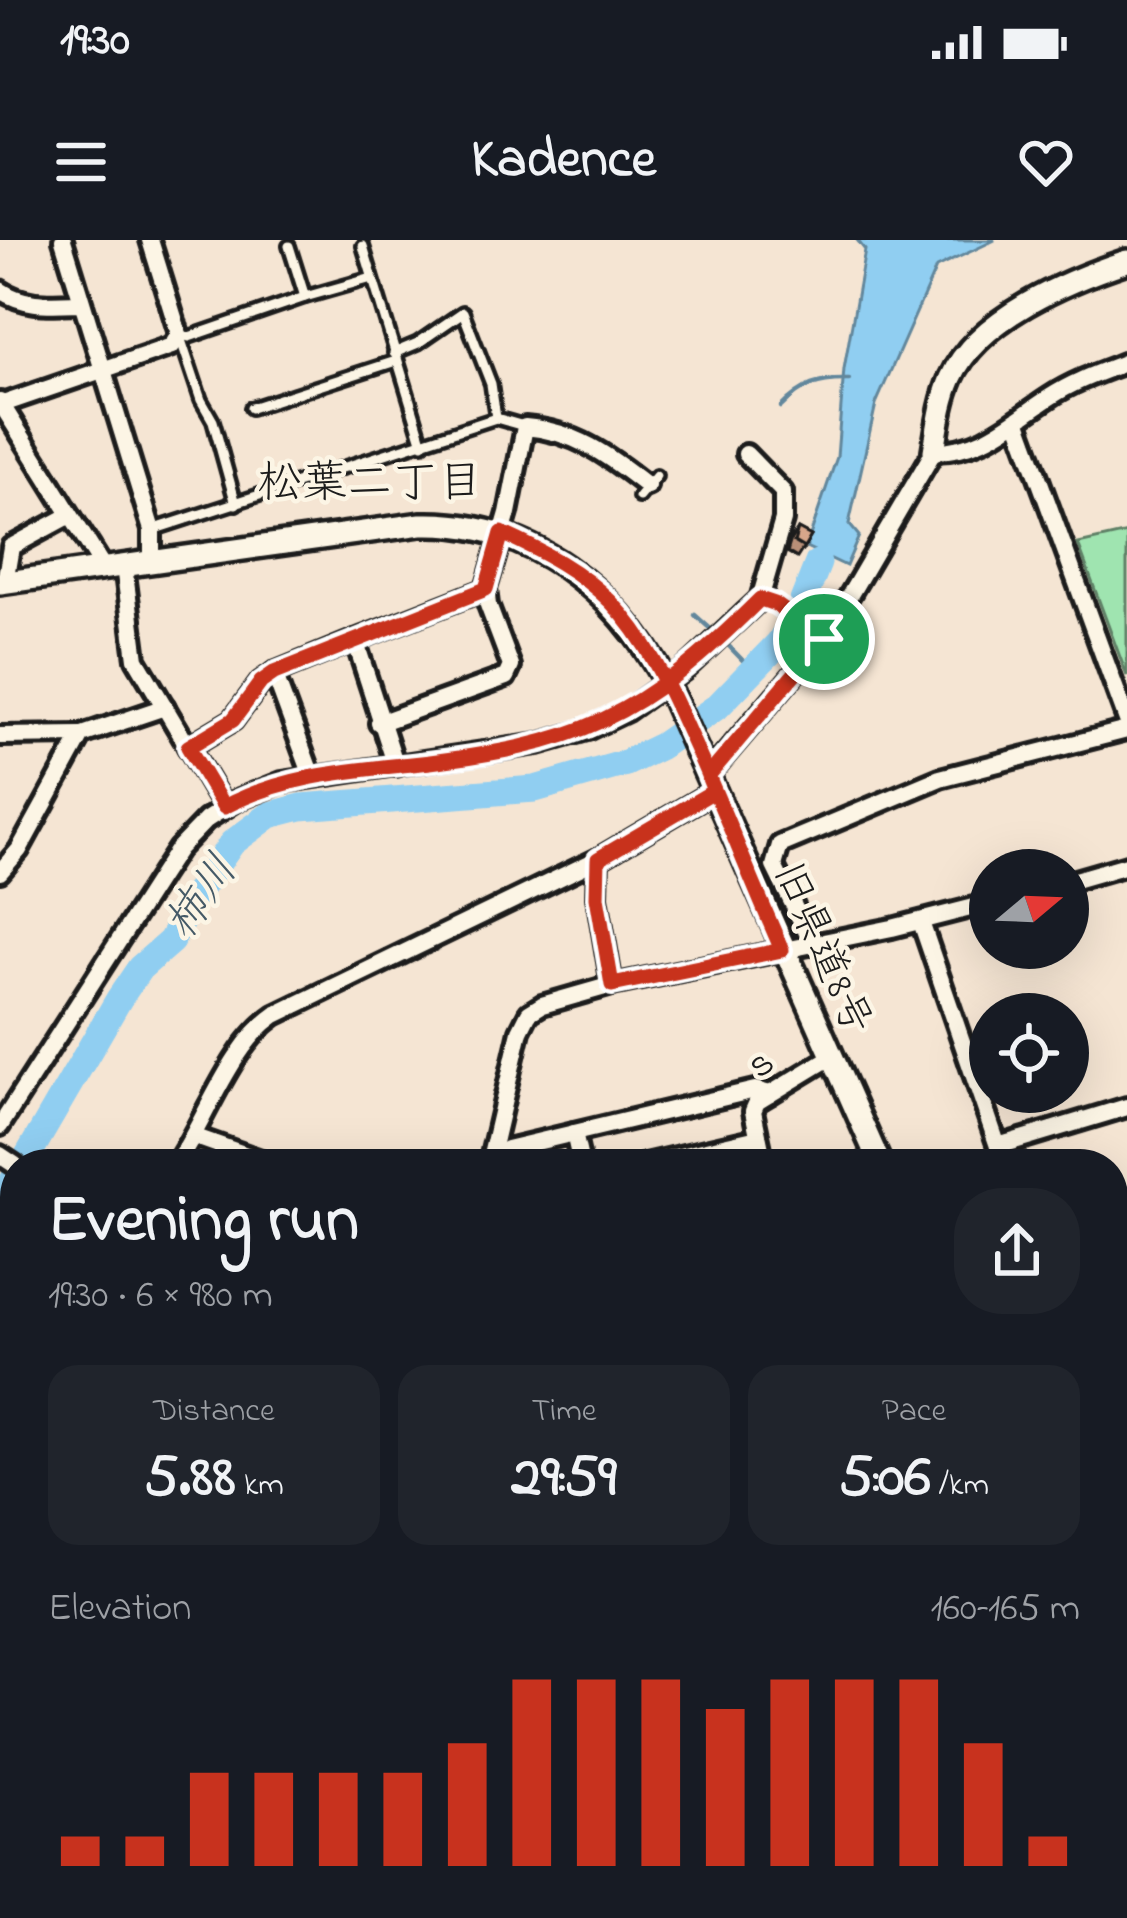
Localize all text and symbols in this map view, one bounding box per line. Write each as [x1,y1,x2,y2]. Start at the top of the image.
text: 19:30 [60,9,130,75]
text: Kadence [471,123,656,201]
icon: menu [48,129,114,195]
icon: heart [1013,129,1079,195]
district label: 松葉二丁目 [257,452,483,518]
pin [773,588,875,690]
icon: arrive [791,606,857,672]
water label: 柿川 [150,842,256,954]
north arrow [969,849,1089,969]
map controls [969,849,1089,1113]
street label: 旧県道8号 [756,852,886,1045]
button: locate [969,993,1089,1113]
street label: s [735,1034,788,1096]
text: Evening run [48,1175,359,1271]
button: share [954,1188,1080,1314]
text: 19:30 · 6 × 980 m [48,1268,273,1325]
text: Distance [153,1388,275,1436]
text: Time [531,1388,597,1436]
text: Pace [882,1388,946,1436]
text: 5.88 [144,1436,236,1523]
text: 29:59 [511,1436,617,1523]
text: 5:06 [839,1436,931,1523]
text: km [236,1462,284,1510]
text: /km [931,1462,989,1510]
text: Elevation [48,1581,191,1638]
text: 160–165 m [930,1581,1080,1638]

